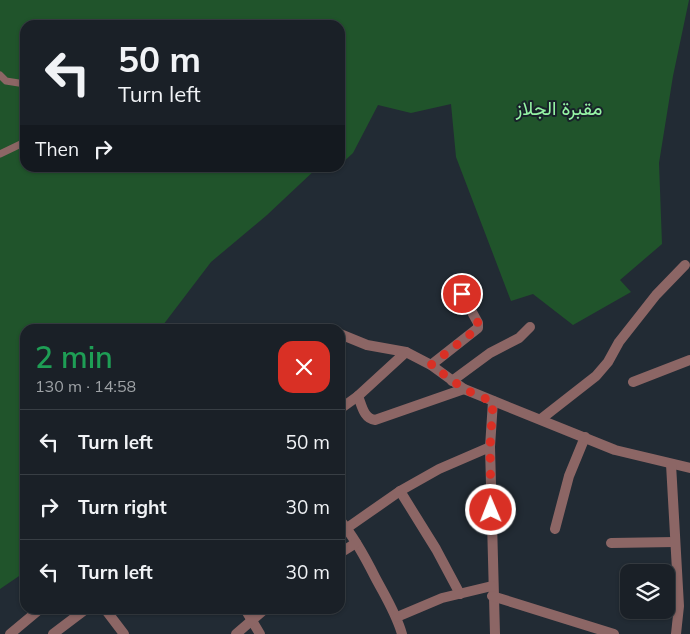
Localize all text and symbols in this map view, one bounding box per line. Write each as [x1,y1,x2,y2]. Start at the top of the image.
text: 50 m [118,37,201,81]
icon: left [35,40,100,105]
text: Turn left [118,80,201,108]
park label: مقبرة الجلاز [515,96,602,120]
icon: right [89,135,117,163]
text: Then [35,137,79,161]
pin [441,273,483,315]
icon: arrive [448,280,476,308]
text: 2 min [35,338,113,376]
button: close [278,341,330,393]
text: 130 m · 14:58 [35,376,136,396]
icon: left [35,428,63,456]
text: Turn left [78,430,153,454]
text: 50 m [286,430,330,454]
position arrow [464,483,516,535]
icon: right [35,493,63,521]
text: Turn right [78,495,167,519]
text: 30 m [286,495,330,519]
icon: left [35,558,63,586]
text: Turn left [78,560,153,584]
text: 30 m [286,560,330,584]
map controls [620,564,675,619]
button: layers [620,564,675,619]

